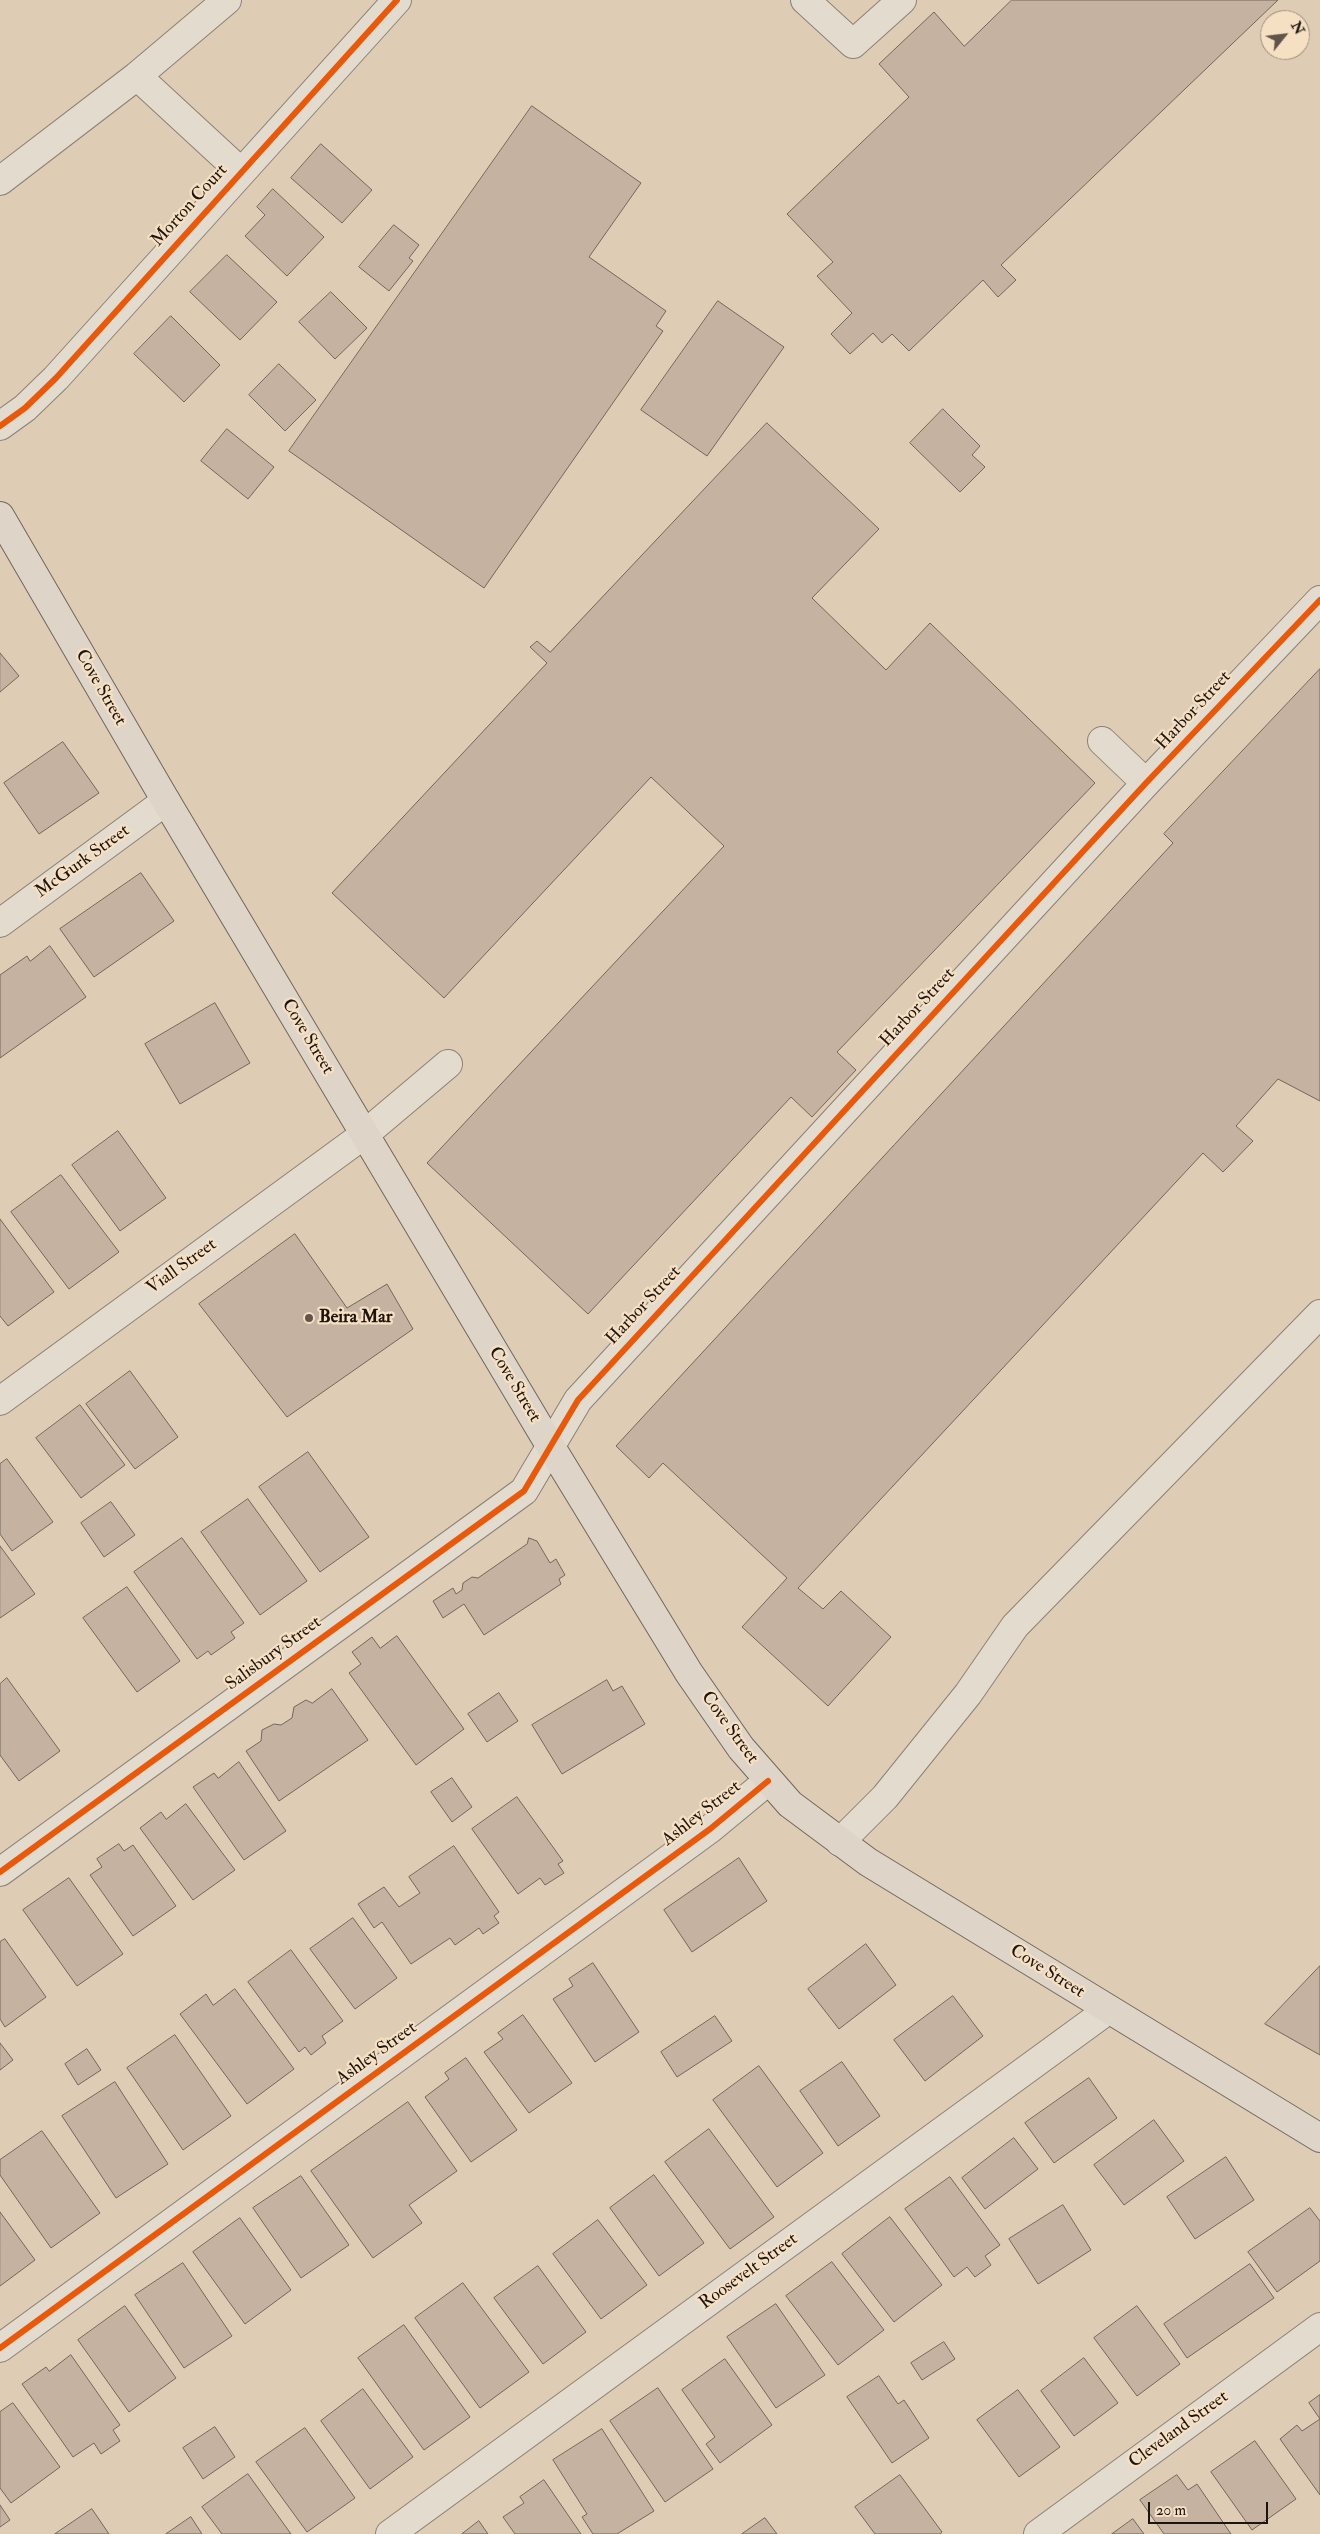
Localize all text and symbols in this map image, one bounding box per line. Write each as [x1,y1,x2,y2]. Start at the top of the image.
north arrow [1260,10,1310,60]
text: N [1287,18,1308,38]
street label: Morton Court [147,160,233,252]
street label: Cove Street [70,646,130,730]
street label: Harbor Street [1152,667,1236,755]
street label: McGurk Street [32,821,134,903]
street label: Harbor Street [876,964,960,1052]
street label: Cove Street [276,995,338,1079]
street label: Viall Street [143,1234,221,1300]
street label: Harbor Street [602,1262,686,1350]
place label: Beira Mar [319,1307,392,1329]
marker: Beira Mar [303,1312,315,1324]
street label: Cove Street [483,1343,545,1427]
street label: Salisbury Street [222,1612,326,1696]
street label: Cove Street [696,1688,762,1768]
street label: Ashley Street [658,1777,746,1851]
street label: Cove Street [1006,1941,1088,2003]
street label: Ashley Street [333,2018,421,2090]
street label: Roosevelt Street [696,2229,802,2315]
street label: Cleveland Street [1125,2387,1233,2473]
scale bar [1150,2492,1270,2524]
text: 20 m [1156,2501,1186,2520]

